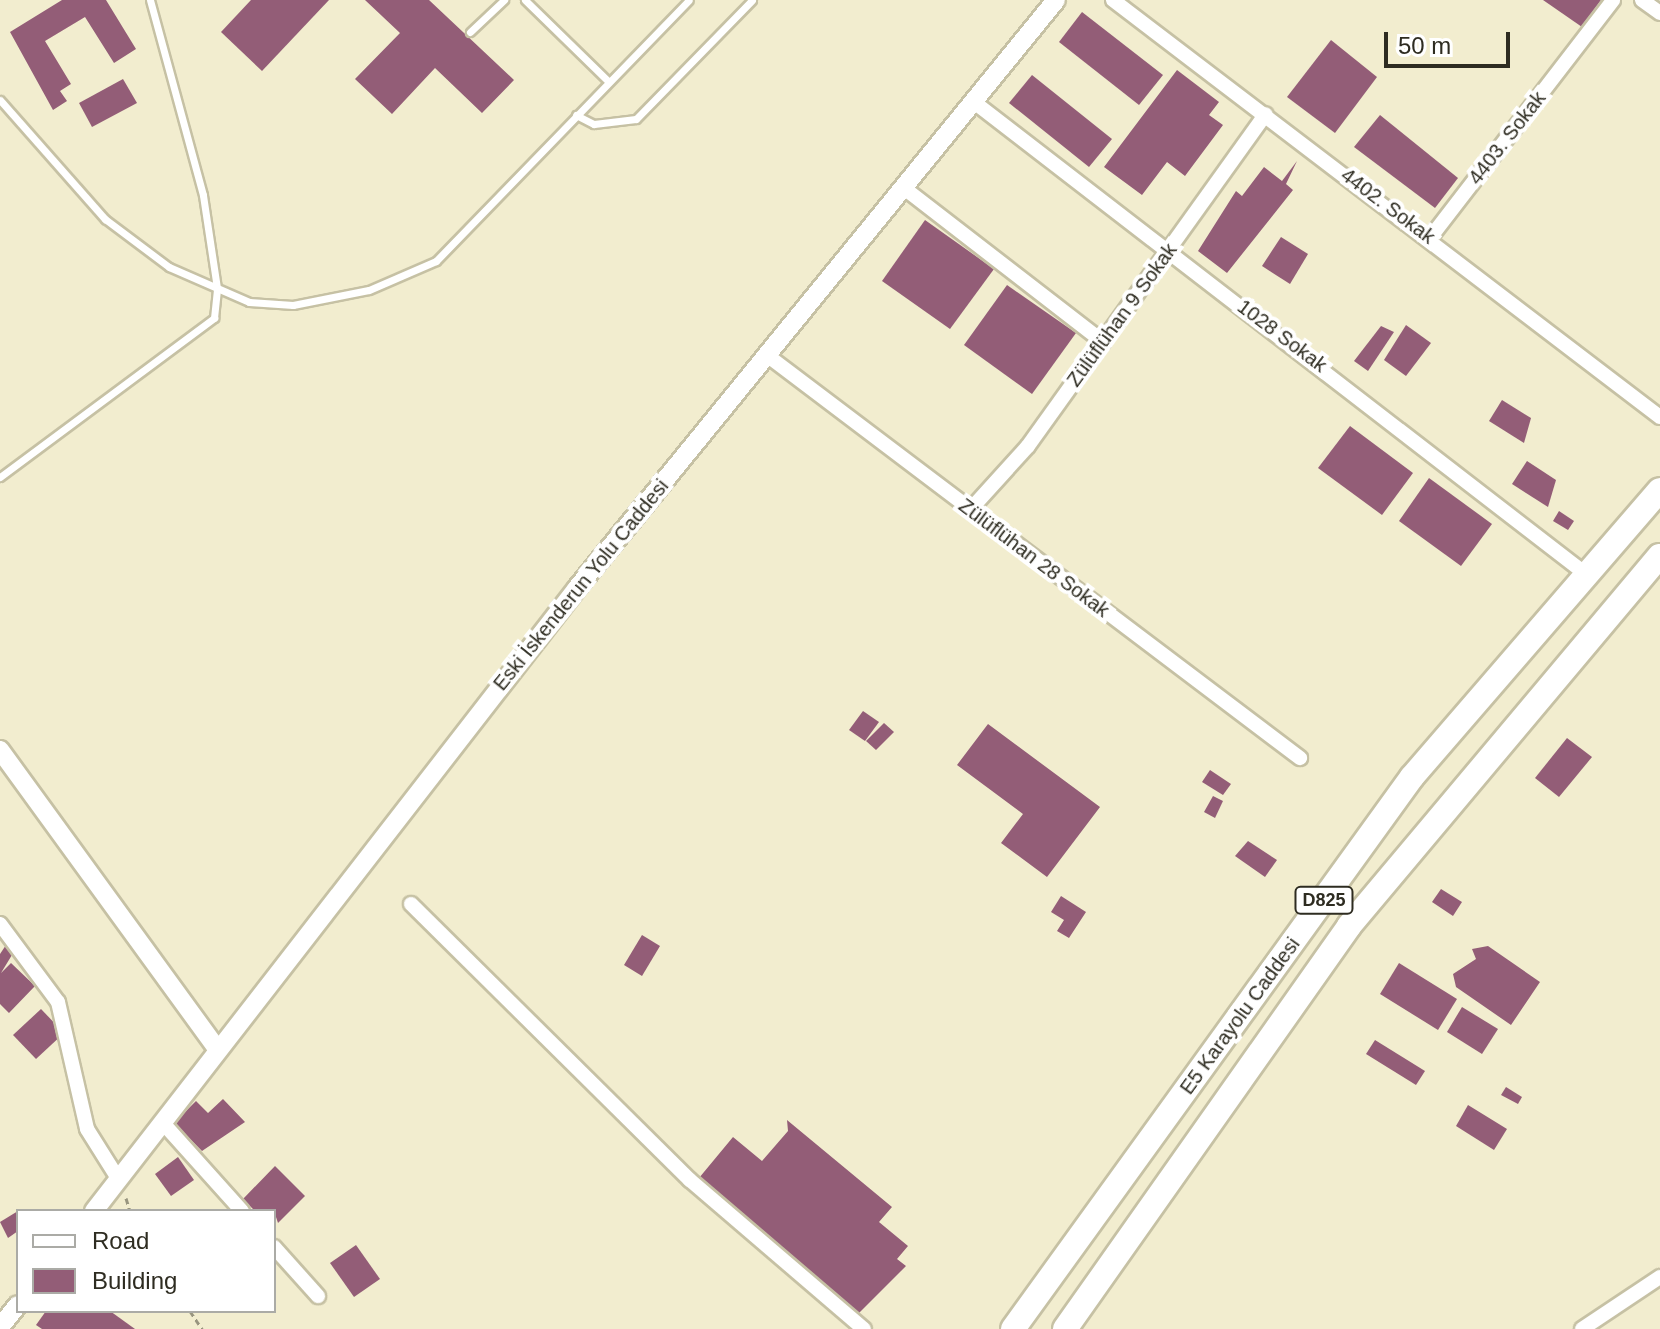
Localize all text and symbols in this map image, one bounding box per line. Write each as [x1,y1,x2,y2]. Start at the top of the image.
scale bar [1388,16,1514,66]
text: 50 m [1398,32,1451,59]
street label: 4403. Sokak [1463,87,1551,189]
street label: 4402. Sokak [1336,163,1440,249]
street label: Zülüflühan 9 Sokak [1062,239,1182,391]
street label: 1028 Sokak [1233,295,1331,377]
street label: Eski İskenderun Yolu Caddesi [488,474,674,696]
street label: Zülüflühan 28 Sokak [954,494,1114,622]
road number: D825 [1294,886,1354,914]
street label: E5 Karayolu Caddesi [1175,933,1305,1099]
legend [16,1209,276,1313]
text: Road [92,1227,149,1254]
text: Building [92,1267,177,1294]

